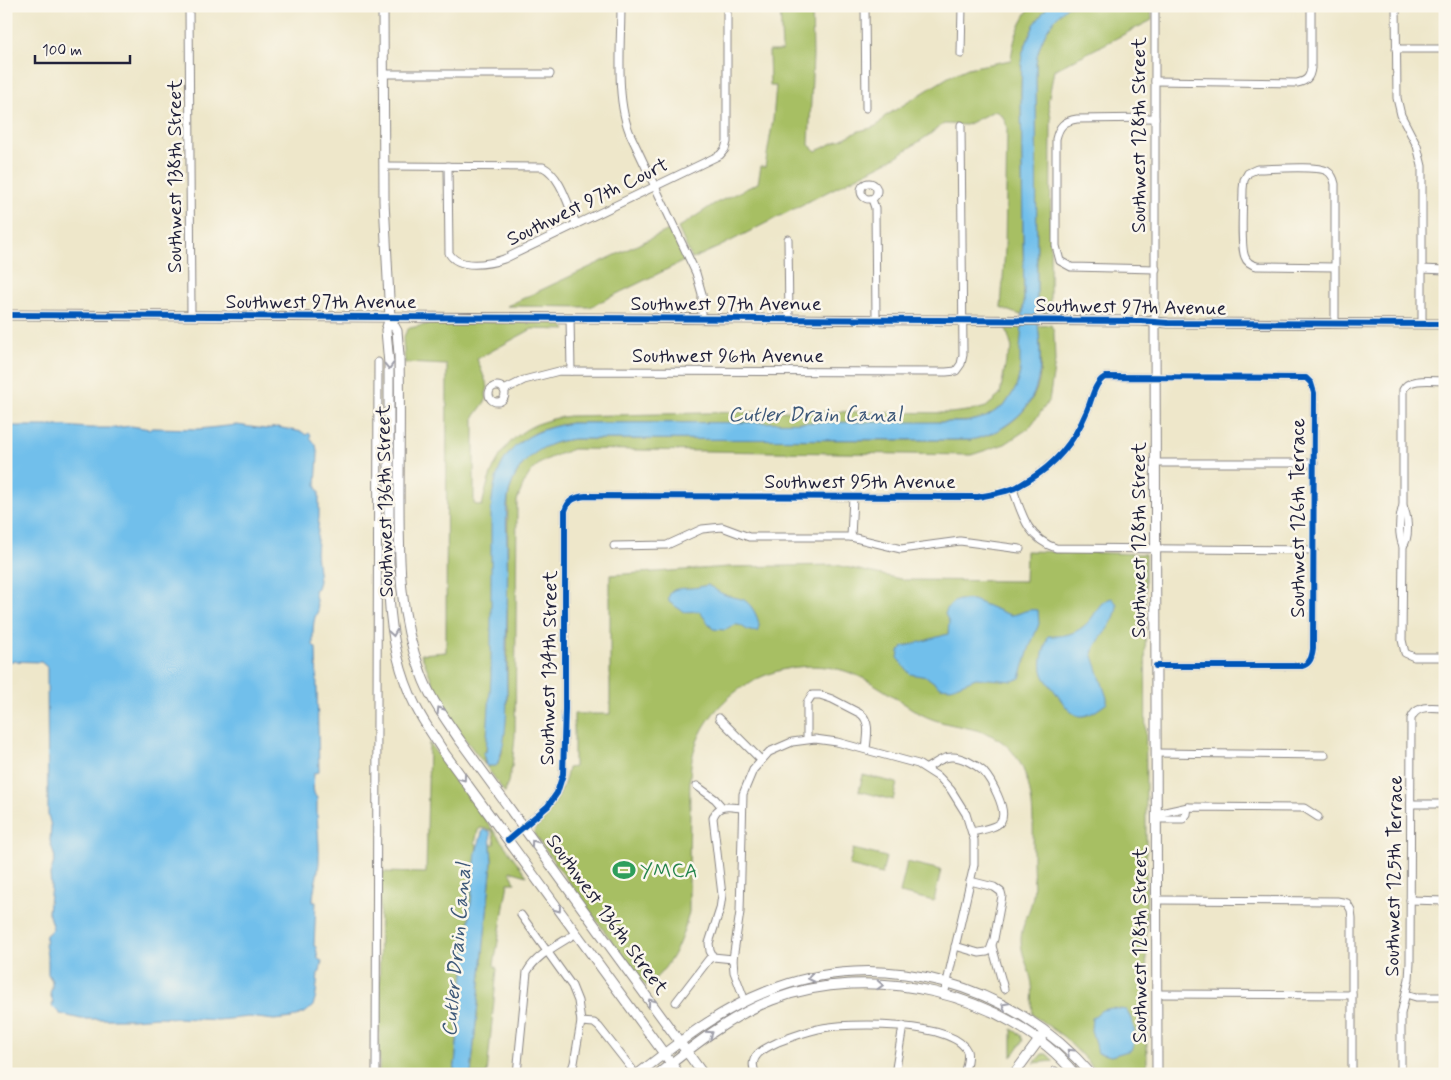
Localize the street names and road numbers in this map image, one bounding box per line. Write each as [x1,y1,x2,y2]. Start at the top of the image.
street label: Southwest 128th Street [1126,37,1153,233]
street label: Southwest 138th Street [162,79,189,273]
street label: Southwest 97th Court [502,152,673,253]
street label: Southwest 97th Avenue [225,289,417,316]
street label: Southwest 97th Avenue [630,291,822,318]
street label: Southwest 97th Avenue [1035,292,1227,323]
street label: Southwest 96th Avenue [632,343,824,370]
street label: Southwest 136th Street [370,404,401,598]
street label: Southwest 126th Terrace [1285,418,1312,618]
street label: Southwest 128th Street [1126,442,1153,638]
street label: Southwest 95th Avenue [764,469,956,496]
street label: Southwest 134th Street [534,570,565,766]
street label: Southwest 125th Terrace [1379,775,1410,977]
street label: Southwest 136th Street [539,829,674,1001]
street label: Southwest 128th Street [1127,847,1154,1043]

